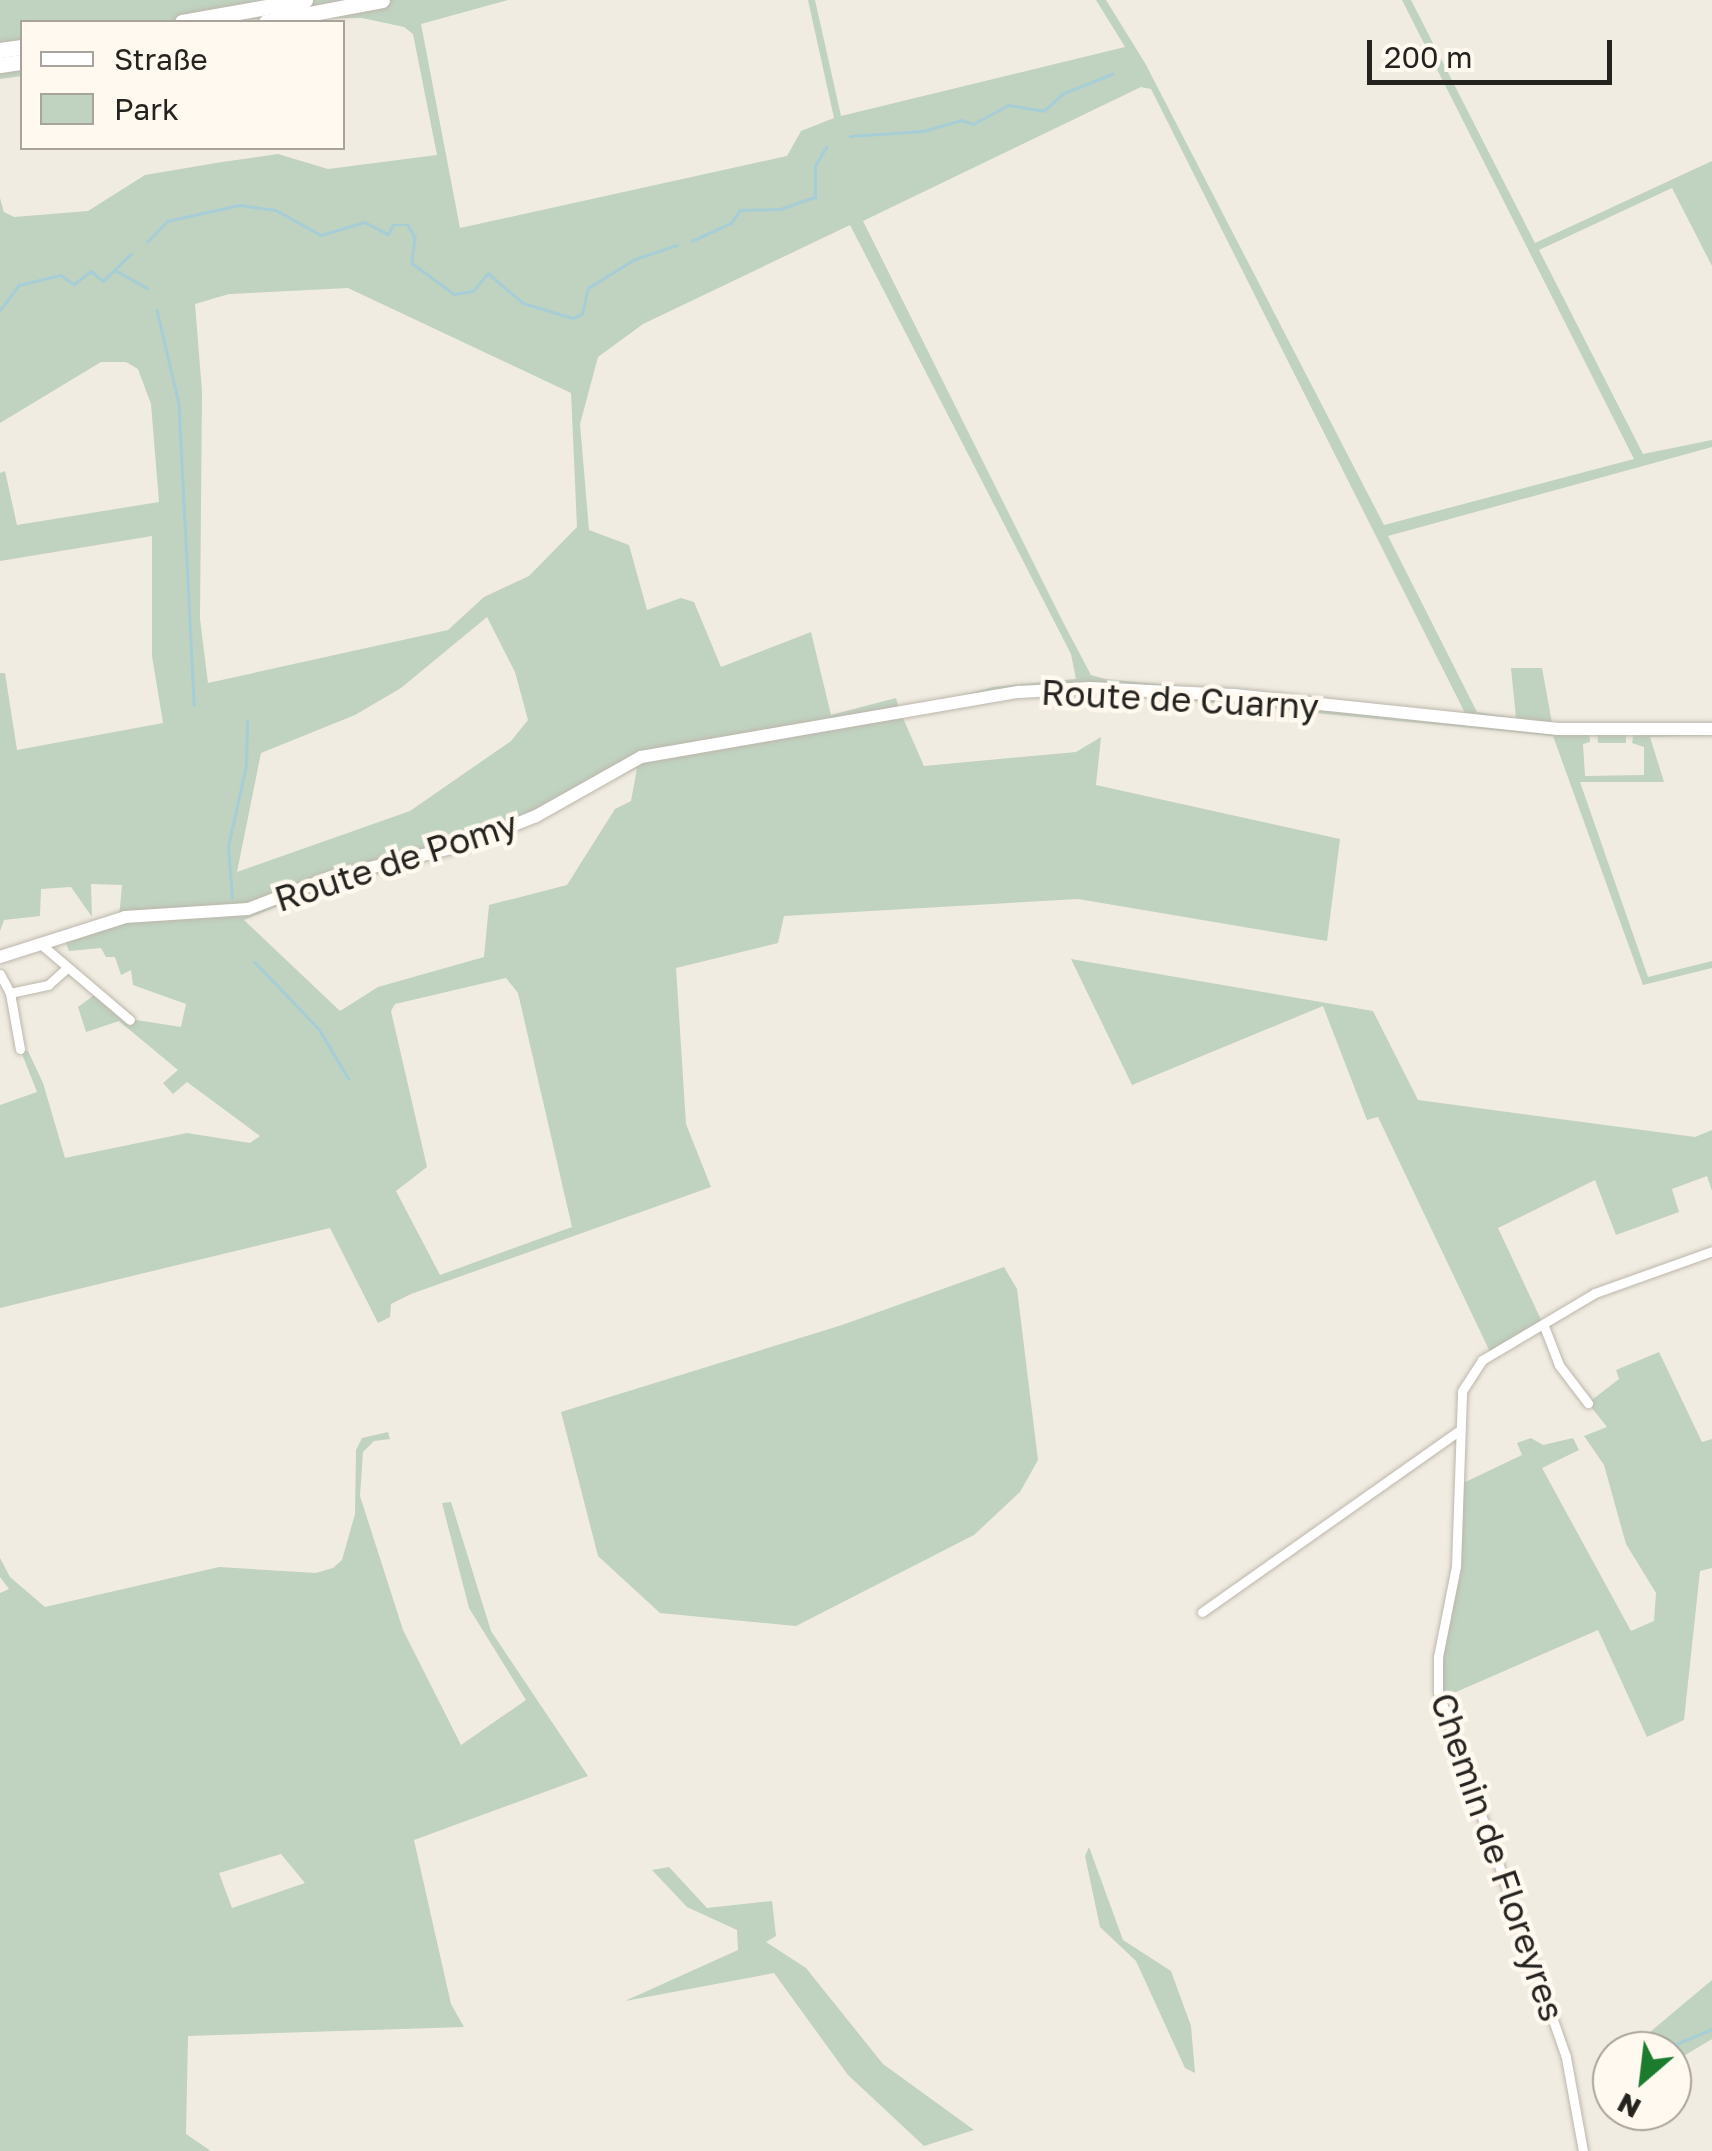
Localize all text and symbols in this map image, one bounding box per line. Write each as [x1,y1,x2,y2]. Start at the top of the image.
legend [20,20,345,150]
scale bar [1372,20,1617,82]
text: 200 m [1384,39,1473,75]
text: Straße [114,41,208,77]
text: Park [114,91,179,127]
street label: Route de Cuarny [1040,671,1320,727]
street label: Route de Pomy [269,802,523,920]
street label: Chemin de Floreyres [1422,1687,1574,2027]
north arrow [1592,2031,1692,2131]
text: N [1611,2087,1646,2126]

